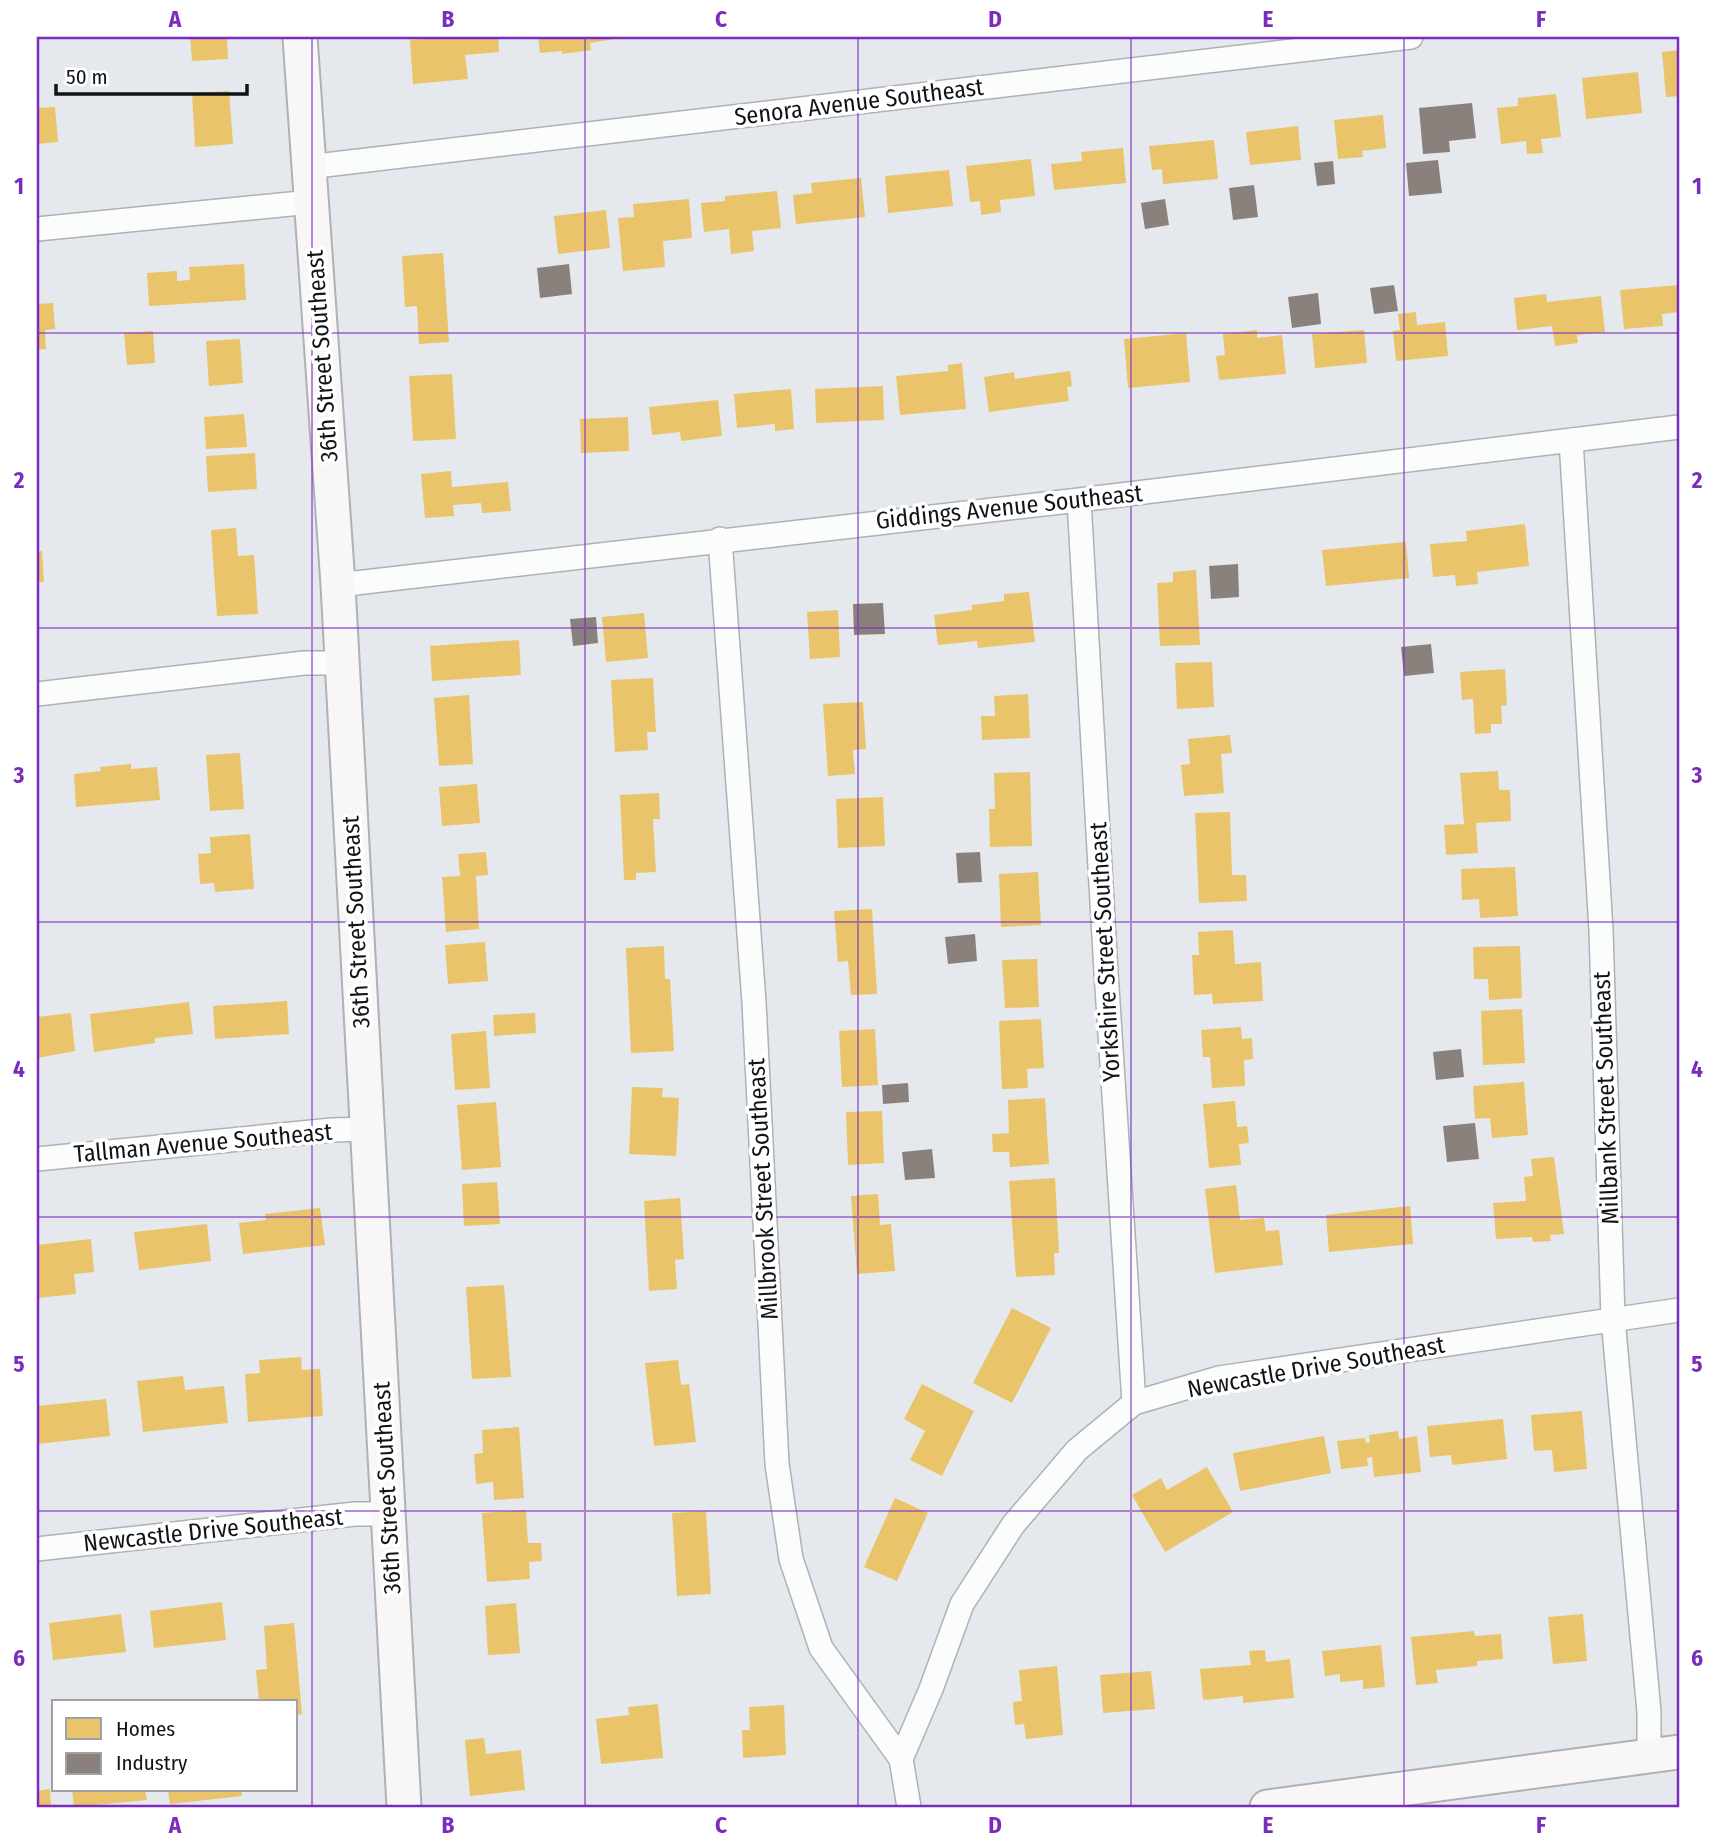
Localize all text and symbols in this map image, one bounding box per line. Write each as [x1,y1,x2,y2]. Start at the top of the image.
text: A [168,5,182,33]
text: B [442,5,455,33]
text: C [715,5,727,33]
text: D [988,5,1002,33]
text: E [1263,5,1274,33]
text: F [1536,5,1546,33]
scale bar [56,52,247,96]
text: 50 m [66,64,108,90]
street label: Senora Avenue Southeast [733,73,985,131]
text: 1 [14,172,24,200]
text: 1 [1692,172,1702,200]
street label: 36th Street Southeast [301,249,343,463]
text: 2 [13,466,25,494]
text: 2 [1691,466,1703,494]
street label: Giddings Avenue Southeast [874,479,1144,535]
text: 3 [13,761,25,789]
text: 3 [1691,761,1703,789]
street label: 36th Street Southeast [336,815,376,1029]
street label: Yorkshire Street Southeast [1084,821,1126,1083]
street label: Millbank Street Southeast [1588,971,1624,1225]
text: 4 [13,1055,25,1083]
text: 4 [1691,1055,1703,1083]
street label: Millbrook Street Southeast [742,1057,784,1320]
street label: Tallman Avenue Southeast [73,1118,334,1168]
street label: Newcastle Drive Southeast [1185,1331,1447,1403]
text: 5 [13,1350,25,1378]
text: 5 [1691,1350,1703,1378]
street label: 36th Street Southeast [367,1381,407,1595]
street label: Newcastle Drive Southeast [82,1502,344,1558]
text: 6 [13,1644,25,1672]
text: 6 [1691,1644,1703,1672]
legend [52,1700,298,1792]
text: Homes [116,1716,175,1742]
text: Industry [116,1750,188,1776]
text: A [168,1811,182,1839]
text: B [442,1811,455,1839]
text: C [715,1811,727,1839]
text: D [988,1811,1002,1839]
text: E [1263,1811,1274,1839]
text: F [1536,1811,1546,1839]

